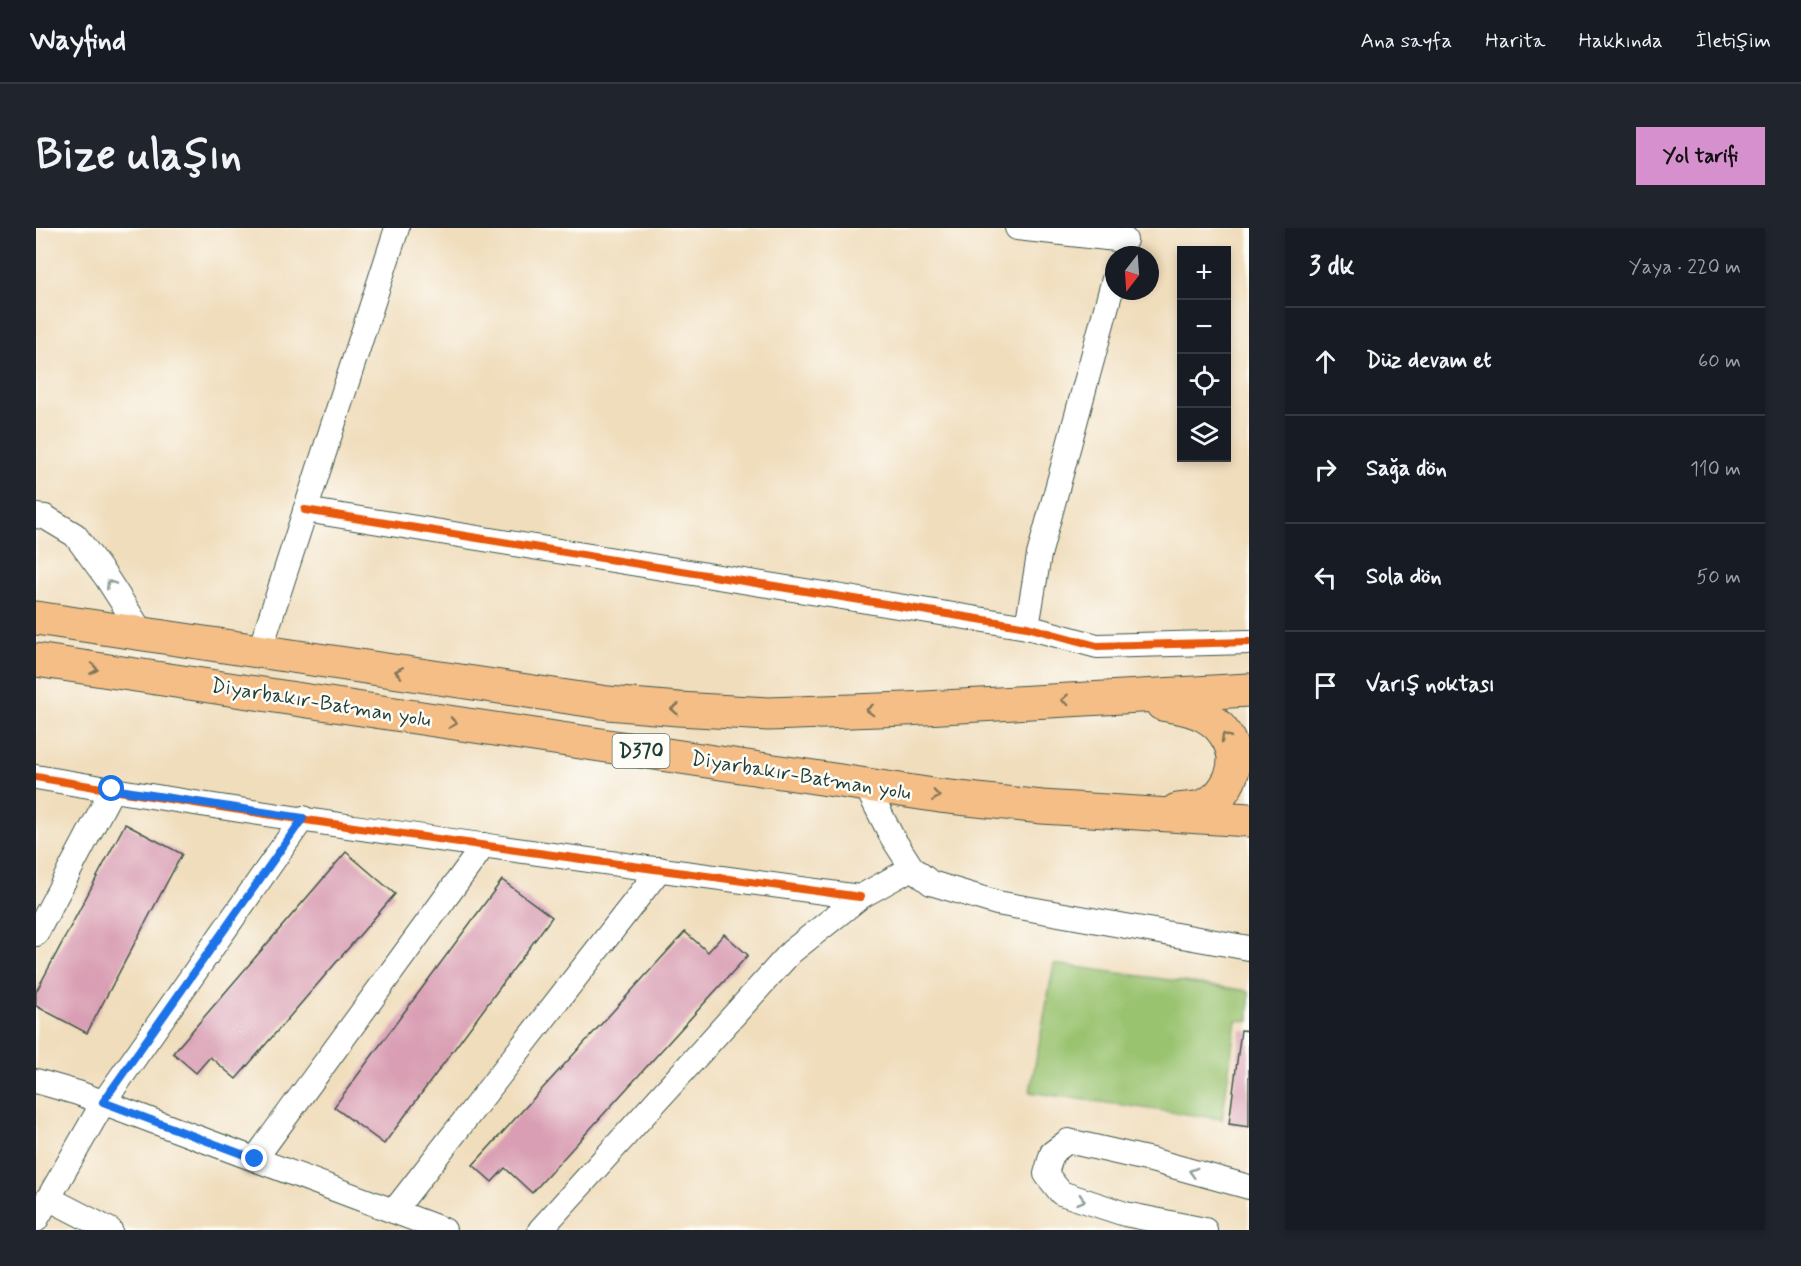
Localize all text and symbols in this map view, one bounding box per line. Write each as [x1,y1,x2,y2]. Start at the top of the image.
text: Wayfind [30,23,126,60]
text: Ana sayfa [1360,27,1452,55]
text: Harita [1485,27,1545,55]
text: Hakkında [1578,27,1663,55]
text: İletişim [1696,27,1771,55]
button: Yol tarifi [1636,127,1765,185]
text: Bize ulaşın [36,129,242,184]
north arrow [1105,246,1159,300]
map controls [1177,246,1231,462]
button: + [1177,246,1231,300]
text: 3 dk [1309,250,1354,284]
text: Yaya · 220 m [1629,254,1741,281]
button: − [1177,300,1231,354]
icon: ahead [1309,345,1342,378]
text: Düz devam et [1366,347,1491,375]
text: 60 m [1698,348,1741,375]
button: locate [1177,354,1231,408]
button: layers [1177,408,1231,462]
icon: right [1309,453,1342,486]
text: Sağa dön [1366,455,1447,483]
text: 110 m [1690,456,1741,483]
icon: left [1309,561,1342,594]
text: Sola dön [1366,563,1442,591]
text: 50 m [1696,564,1741,591]
one-way arrow [106,580,118,590]
one-way arrow [89,662,98,674]
one-way arrow [394,666,404,678]
icon: arrive [1309,669,1342,702]
text: Varış noktası [1366,671,1495,699]
street label: Diyarbakır-Batman yolu [209,672,433,734]
one-way arrow [1060,694,1069,707]
one-way arrow [671,703,680,716]
one-way arrow [866,704,875,717]
one-way arrow [448,716,457,728]
one-way arrow [1220,733,1232,743]
road number: D370 [612,734,670,768]
street label: Diyarbakır-Batman yolu [689,745,913,807]
route start [98,775,124,801]
one-way arrow [932,789,941,801]
route end [241,1145,267,1171]
one-way arrow [1188,1167,1199,1179]
one-way arrow [1075,1193,1086,1205]

